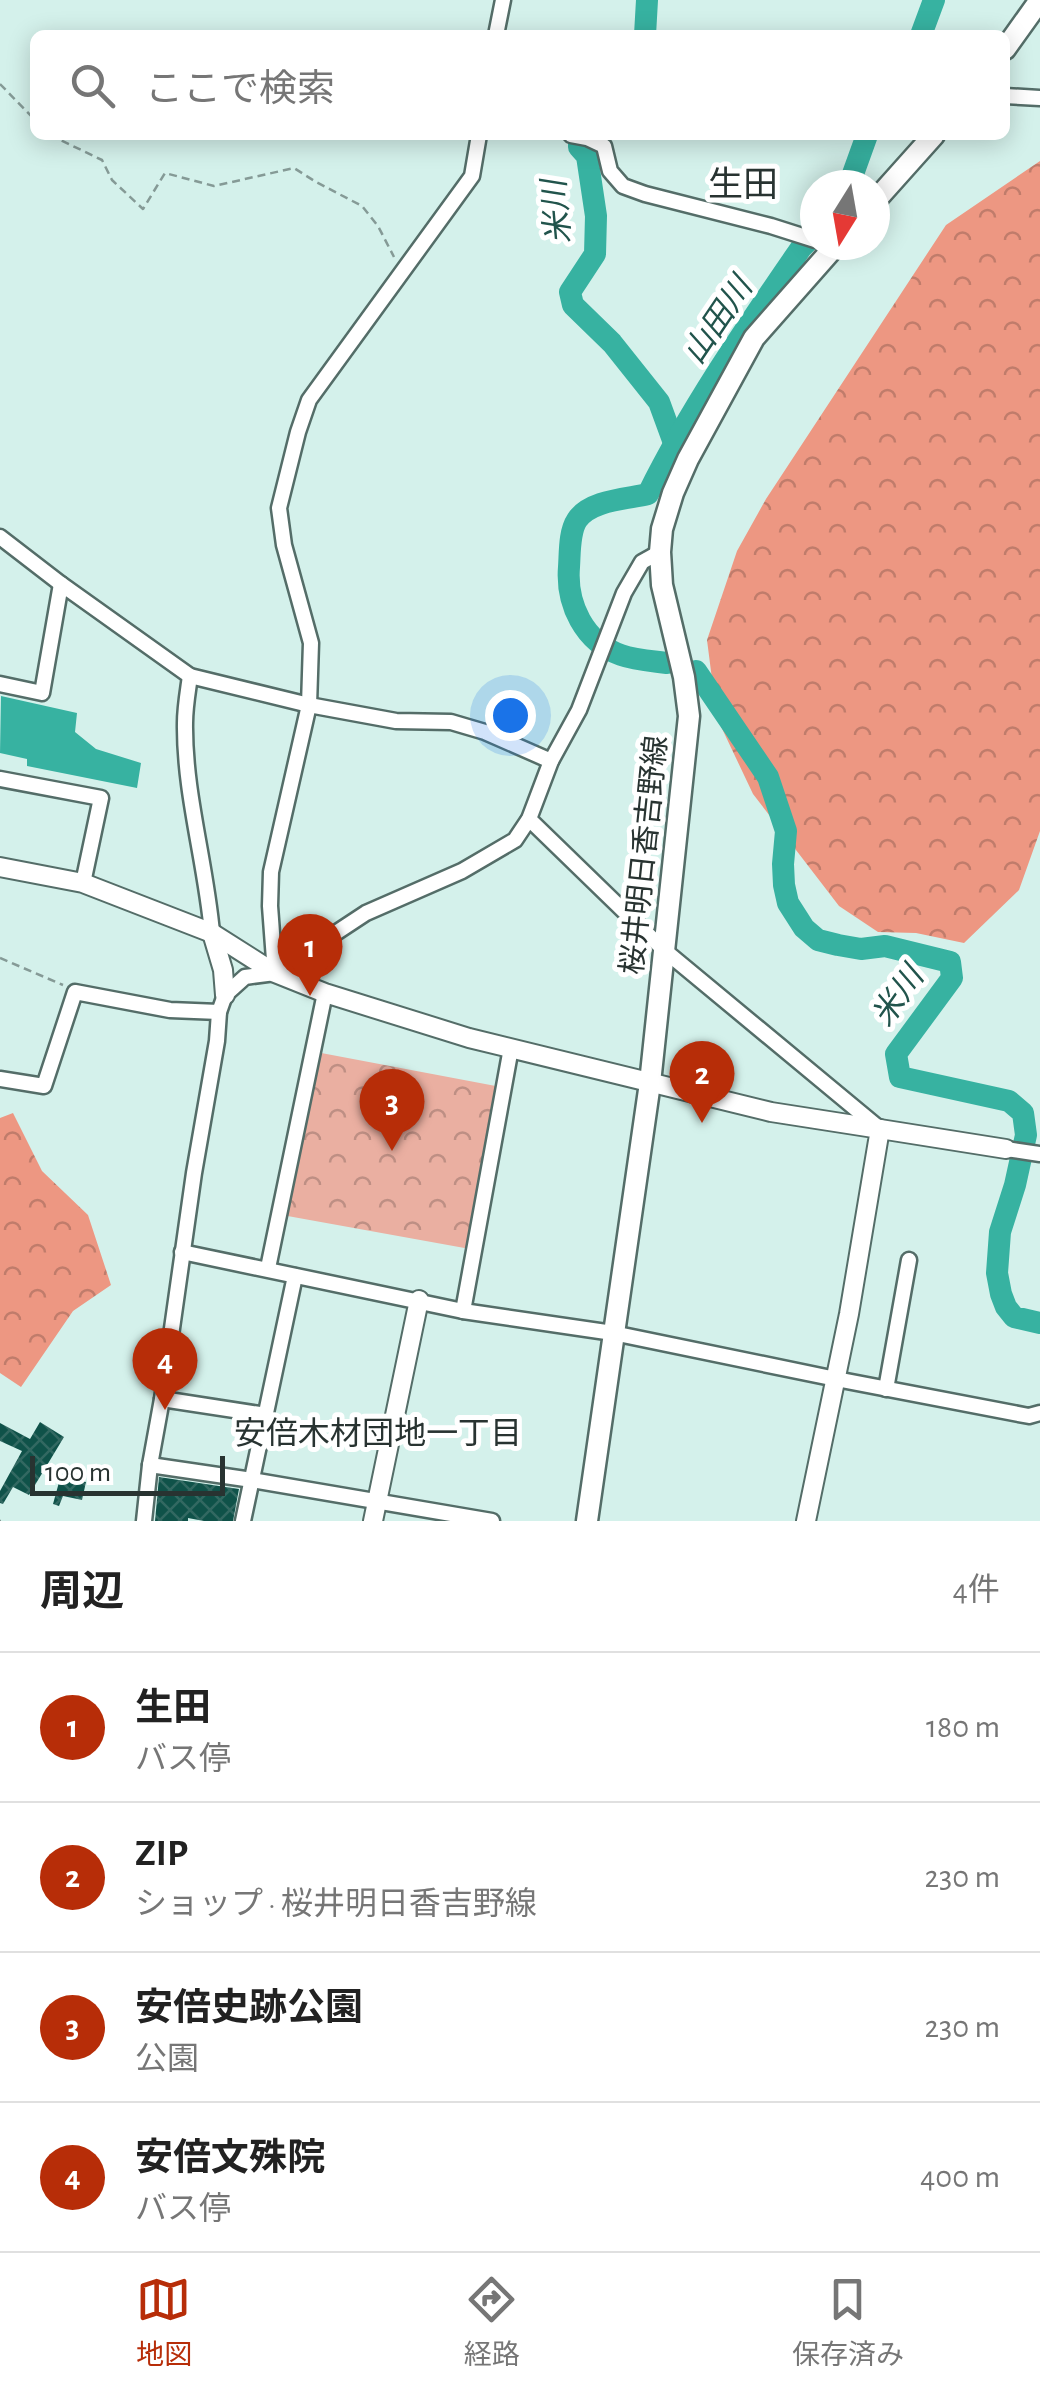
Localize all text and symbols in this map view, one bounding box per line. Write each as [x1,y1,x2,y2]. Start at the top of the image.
search box [30,30,1010,140]
icon: search [65,58,120,113]
text: ここで検索 [145,71,335,109]
district label: 生田 [708,166,778,203]
north arrow [800,170,890,260]
water label: 米川 [537,176,576,245]
water label: 山田川 [677,269,760,369]
your location [485,690,536,741]
street label: 桜井明日香吉野線 [616,734,672,976]
pin: 1 [278,914,342,996]
water label: 米川 [866,958,931,1032]
pin: 2 [670,1040,734,1123]
pin: 3 [360,1068,424,1151]
pin: 4 [132,1328,198,1410]
district label: 安倍木材団地一丁目 [234,1416,522,1450]
scale bar [30,1451,225,1496]
text: 100 m [45,1459,111,1487]
text: 周辺 [40,1571,124,1613]
text: 4件 [953,1574,1000,1606]
text: 生田 [135,1690,211,1728]
text: 1 [67,1711,78,1743]
text: 180 m [926,1711,1000,1743]
text: バス停 [135,1743,231,1775]
text: ZIP [135,1835,188,1873]
text: 2 [65,1861,80,1893]
text: 230 m [924,1861,1000,1893]
text: ショップ · 桜井明日香吉野線 [135,1888,537,1920]
text: 安倍史跡公園 [135,1990,363,2028]
text: 3 [66,2011,79,2043]
text: 230 m [924,2011,1000,2043]
text: 公園 [135,2043,199,2075]
text: 安倍文殊院 [135,2140,325,2178]
text: 4 [64,2161,81,2193]
text: 400 m [920,2161,1000,2193]
text: バス停 [135,2193,231,2225]
tab: 地図 [136,2272,192,2373]
tab: 経路 [464,2272,520,2373]
tab: 保存済み [792,2272,904,2373]

